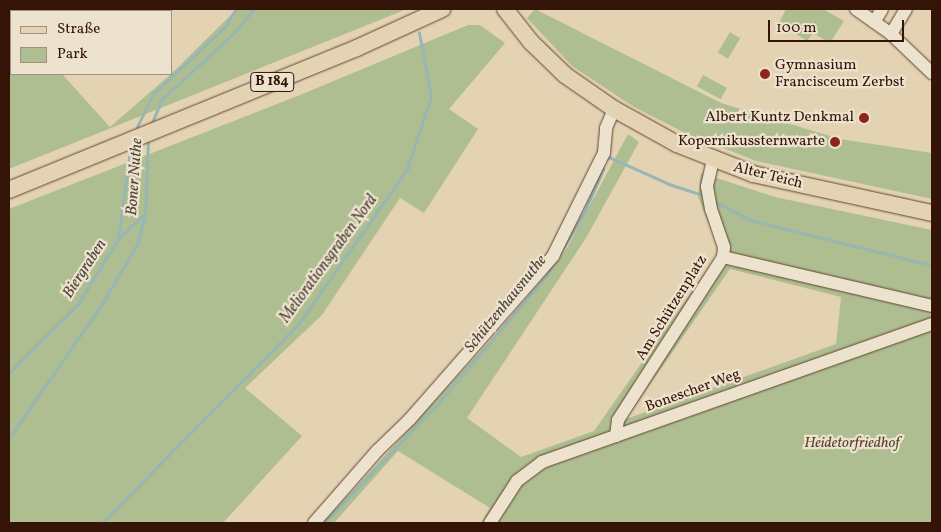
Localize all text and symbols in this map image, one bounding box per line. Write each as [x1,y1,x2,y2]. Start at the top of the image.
legend [10,10,172,75]
scale bar [771,10,907,42]
text: 100 m [776,18,816,39]
text: Straße [57,19,100,40]
text: Park [57,44,88,65]
place label: Gymnasium Francisceum Zerbst [775,56,905,91]
marker: Gymnasium Francisceum Zerbst [759,68,771,80]
road number: B 184 [250,70,294,94]
place label: Albert Kuntz Denkmal [705,109,854,127]
marker: Albert Kuntz Denkmal [858,112,870,124]
place label: Kopernikussternwarte [678,133,825,151]
marker: Kopernikussternwarte [829,136,841,148]
water label: Boner Nuthe [123,138,147,216]
street label: Alter Teich [731,159,805,193]
water label: Meliorationsgraben Nord [276,191,382,327]
water label: Biergraben [59,236,111,302]
water label: Schützenhausnuthe [461,251,551,357]
street label: Am Schützenplatz [632,252,712,364]
street label: Bonescher Weg [643,365,743,417]
park label: Heidetorfriedhof [804,435,900,453]

